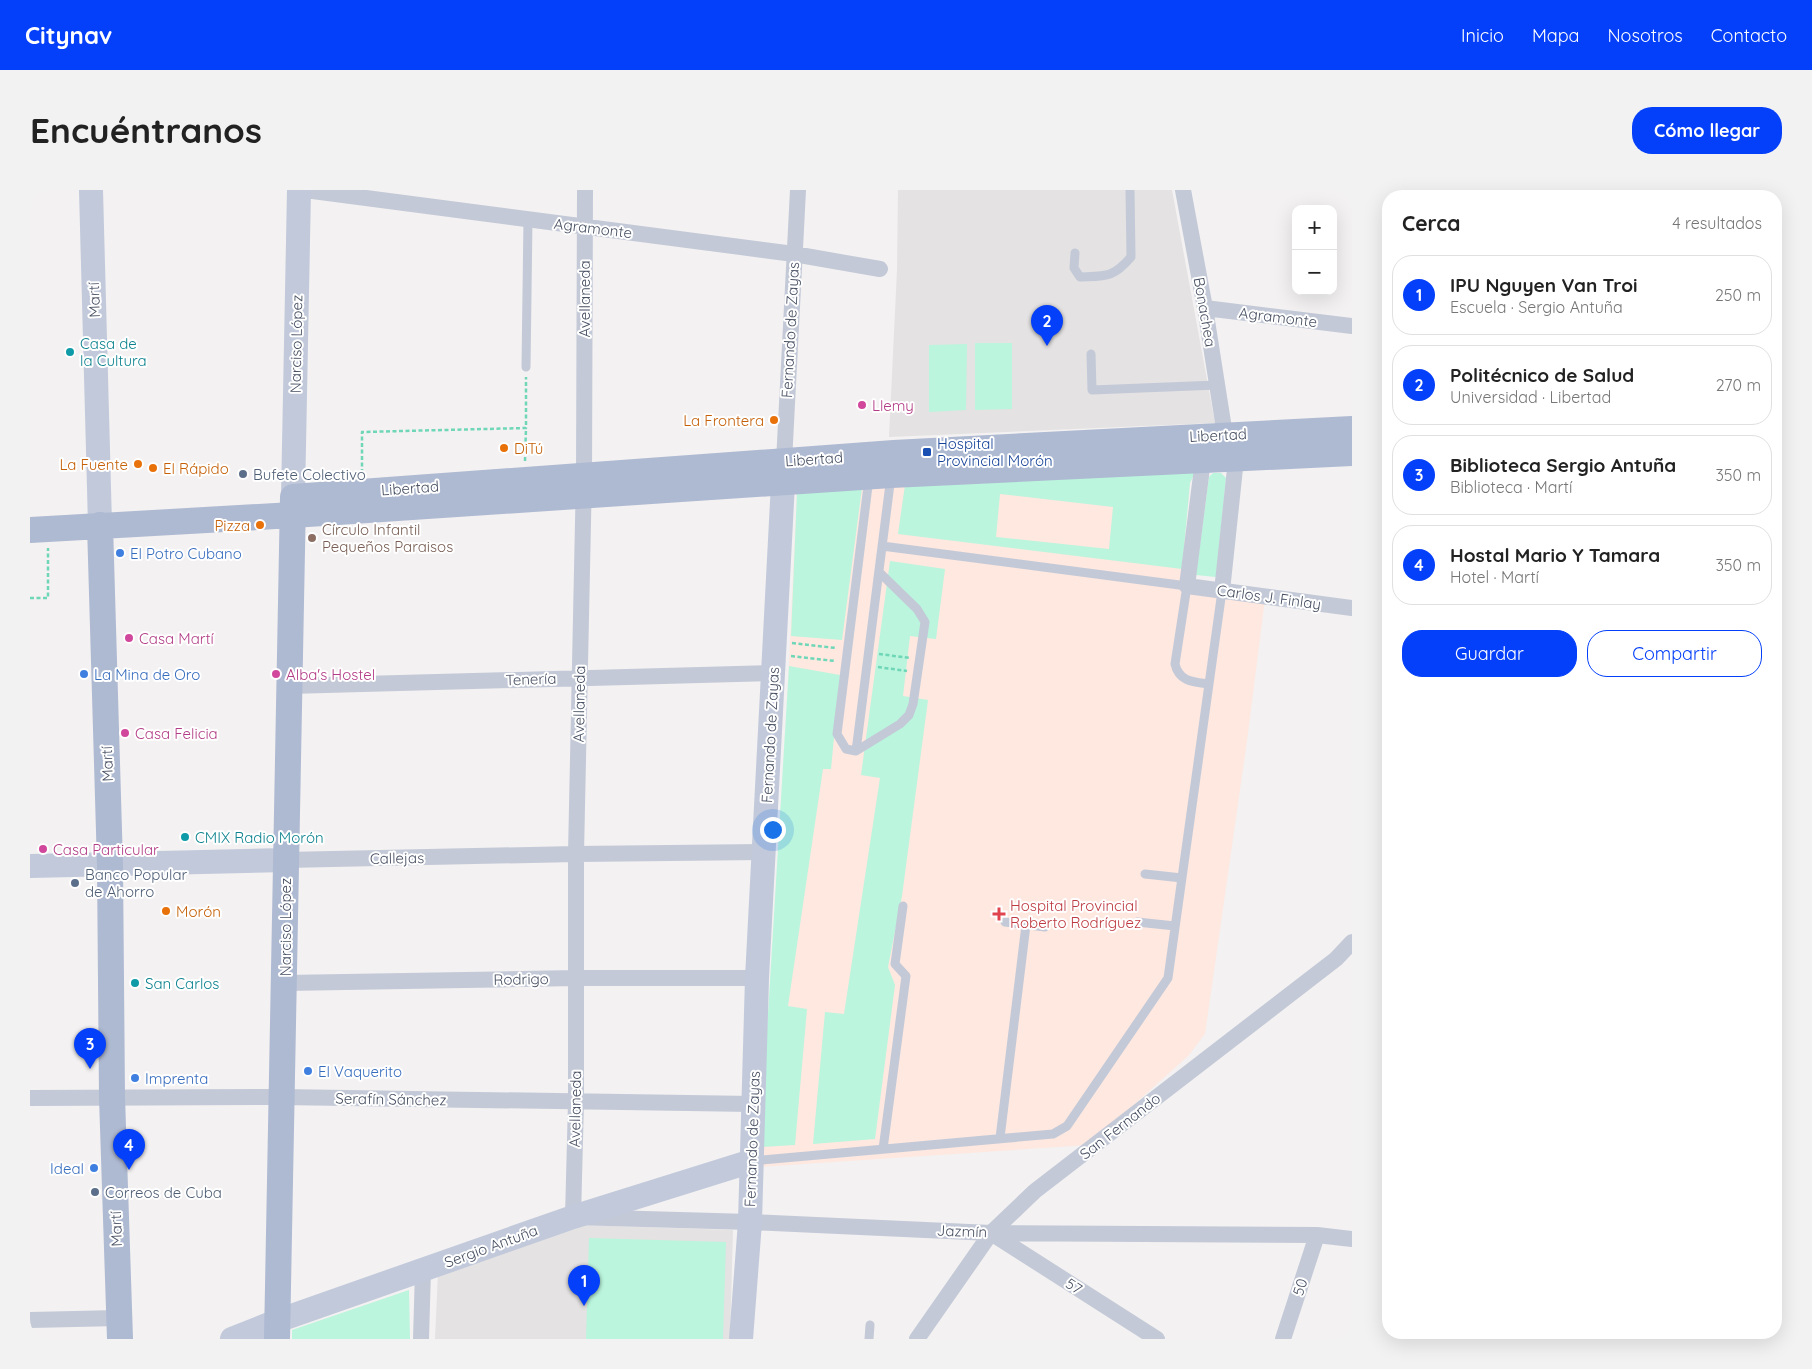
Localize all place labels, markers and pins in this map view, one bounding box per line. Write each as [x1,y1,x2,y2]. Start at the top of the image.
pin: 2 [1031,305,1063,346]
place label: Casa de la Cultura [80,334,147,370]
marker: Casa de la Cultura [64,346,76,358]
place label: Llemy [872,396,914,415]
marker: Llemy [856,399,868,411]
place label: La Frontera [683,411,764,430]
marker: La Frontera [768,414,780,426]
place label: Hospital Provincial Morón [937,434,1053,470]
place label: DiTú [514,439,543,458]
marker: DiTú [498,442,510,454]
marker: Hospital Provincial Morón [921,446,933,458]
place label: La Fuente [59,455,128,474]
marker: La Fuente [132,458,144,470]
place label: El Rápido [163,459,229,478]
marker: El Rápido [147,462,159,474]
place label: Bufete Colectivo [253,465,366,484]
marker: Bufete Colectivo [237,468,249,480]
place label: Pizza [214,516,250,535]
marker: Pizza [254,519,266,531]
place label: Círculo Infantil Pequeños Paraisos [322,520,453,556]
marker: Círculo Infantil Pequeños Paraisos [306,532,318,544]
place label: El Potro Cubano [130,544,242,563]
marker: El Potro Cubano [114,547,126,559]
place label: Casa Martí [139,629,215,648]
marker: Casa Martí [123,632,135,644]
place label: La Mina de Oro [94,665,200,684]
place label: Alba's Hostel [286,665,375,684]
marker: La Mina de Oro [78,668,90,680]
marker: Alba's Hostel [270,668,282,680]
place label: Casa Felicia [135,724,218,743]
marker: Casa Felicia [119,727,131,739]
place label: CMIX Radio Morón [195,828,324,847]
marker: CMIX Radio Morón [179,831,191,843]
place label: Casa Particular [53,840,159,859]
marker: Casa Particular [37,843,49,855]
place label: Banco Popular de Ahorro [85,865,187,901]
marker: Banco Popular de Ahorro [69,877,81,889]
place label: Hospital Provincial Roberto Rodríguez [1010,896,1141,932]
place label: Morón [176,902,221,921]
marker: Morón [160,905,172,917]
marker: Hospital Provincial Roberto Rodríguez [992,907,1006,921]
place label: San Carlos [145,974,219,993]
marker: San Carlos [129,977,141,989]
pin: 3 [74,1028,106,1069]
place label: El Vaquerito [318,1062,402,1081]
marker: El Vaquerito [302,1065,314,1077]
place label: Imprenta [145,1069,208,1088]
marker: Imprenta [129,1072,141,1084]
pin: 4 [113,1129,145,1170]
place label: Ideal [50,1159,84,1178]
marker: Ideal [88,1162,100,1174]
place label: Correos de Cuba [105,1183,222,1202]
marker: Correos de Cuba [89,1186,101,1198]
pin: 1 [568,1265,600,1306]

